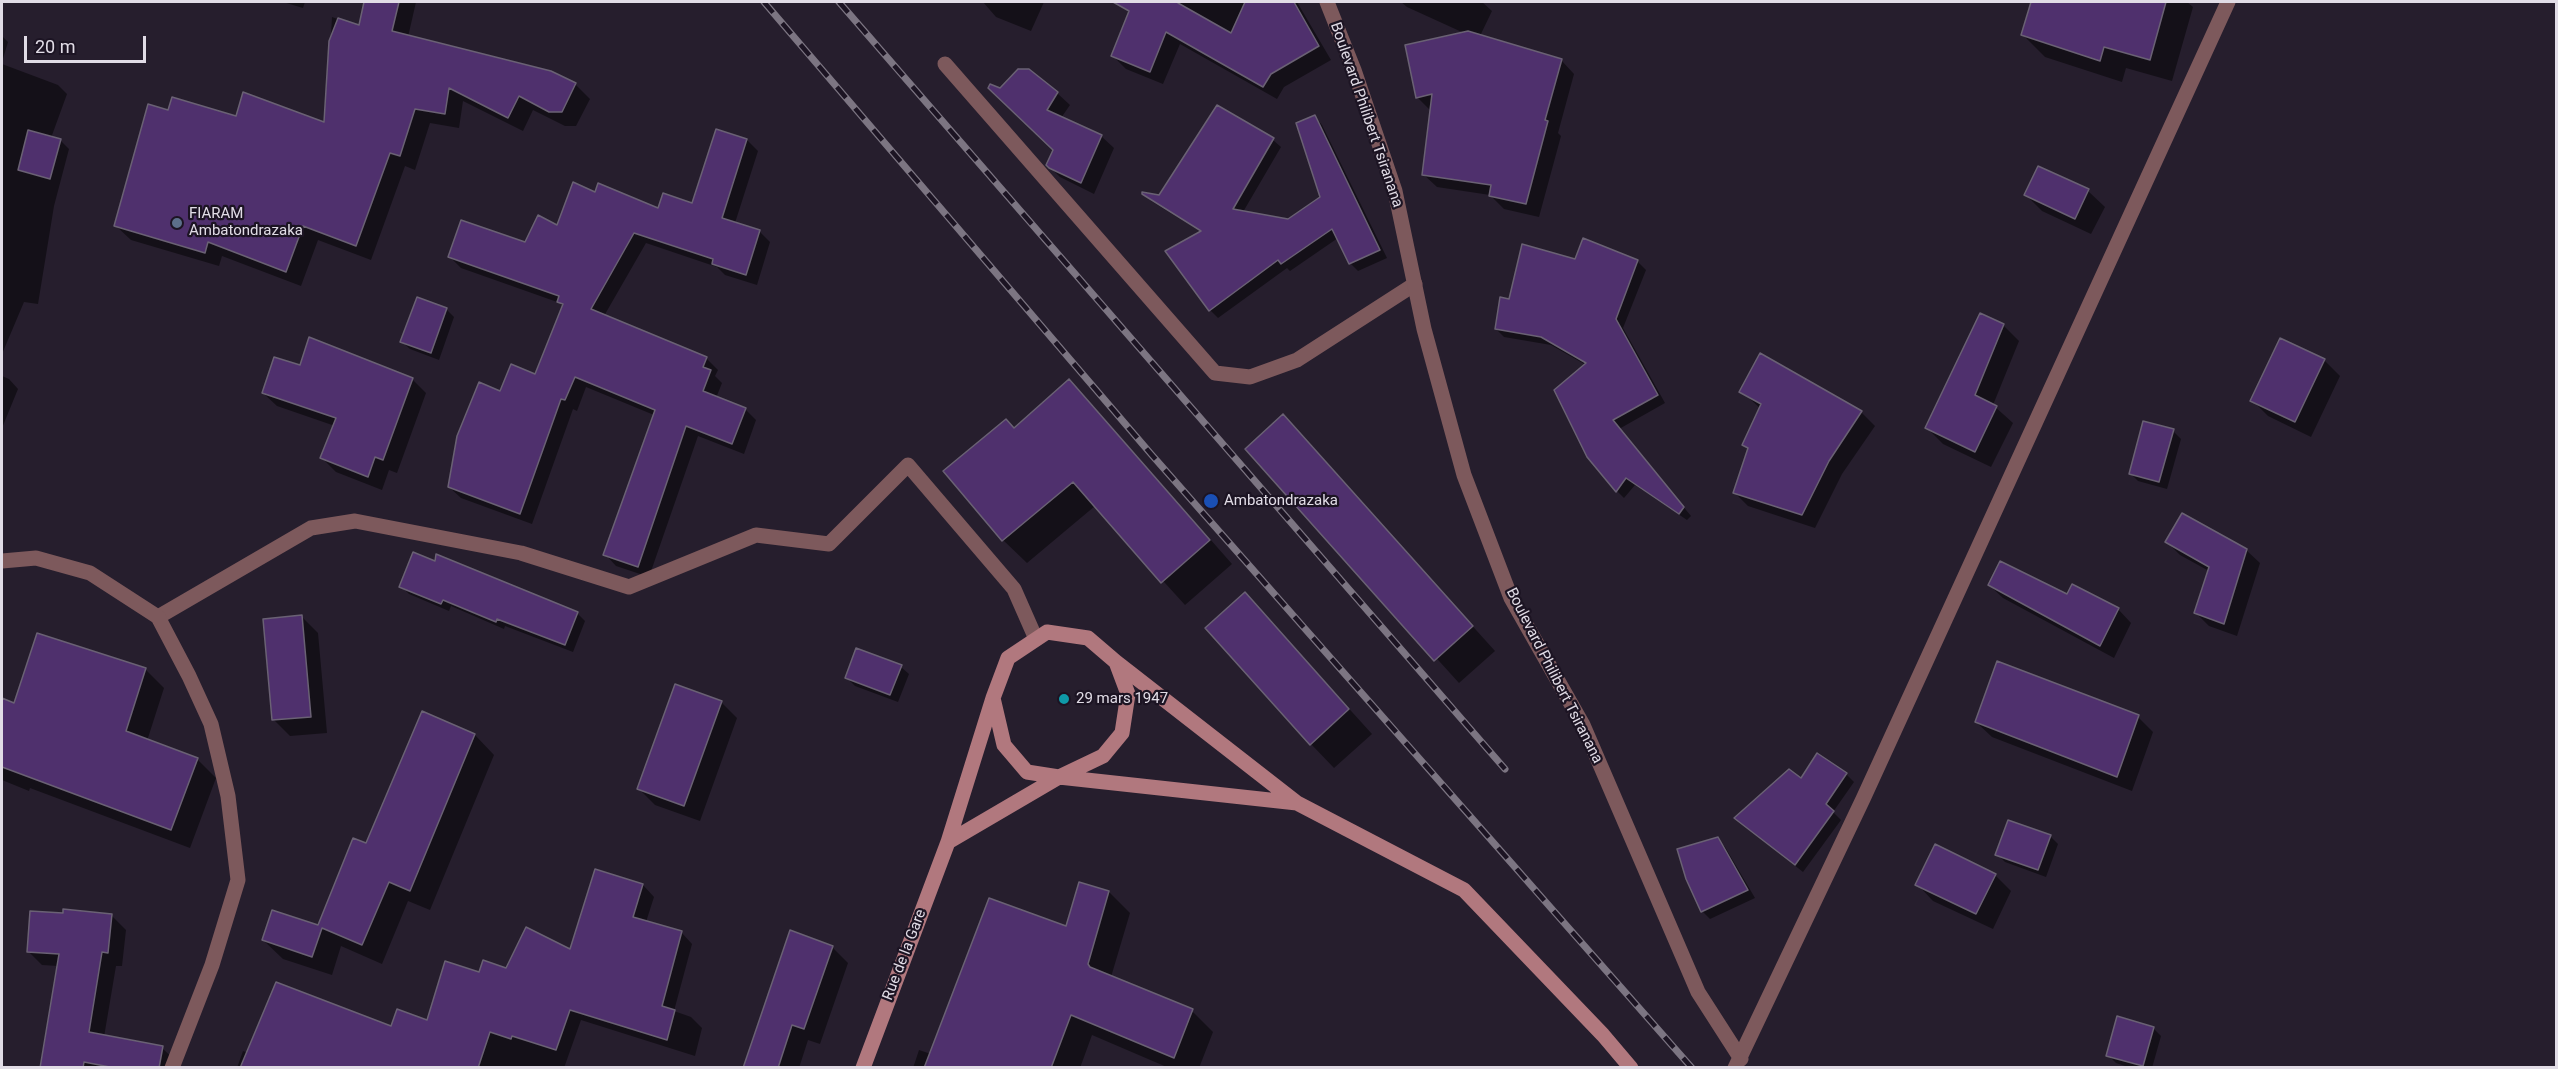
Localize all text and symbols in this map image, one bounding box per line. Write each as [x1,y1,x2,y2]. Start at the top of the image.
street label: Boulevard Philibert Tsiranana [1326,20,1406,210]
scale bar [27,24,148,62]
text: 20 m [35,36,75,57]
place label: FIARAM Ambatondrazaka [189,205,303,240]
marker: FIARAM Ambatondrazaka [170,216,184,230]
marker: Ambatondrazaka [1202,492,1220,510]
place label: Ambatondrazaka [1224,492,1338,510]
street label: Boulevard Philibert Tsiranana [1502,585,1606,767]
place label: 29 mars 1947 [1076,690,1168,708]
marker: 29 mars 1947 [1057,692,1071,706]
street label: Rue de la Gare [879,907,931,1003]

